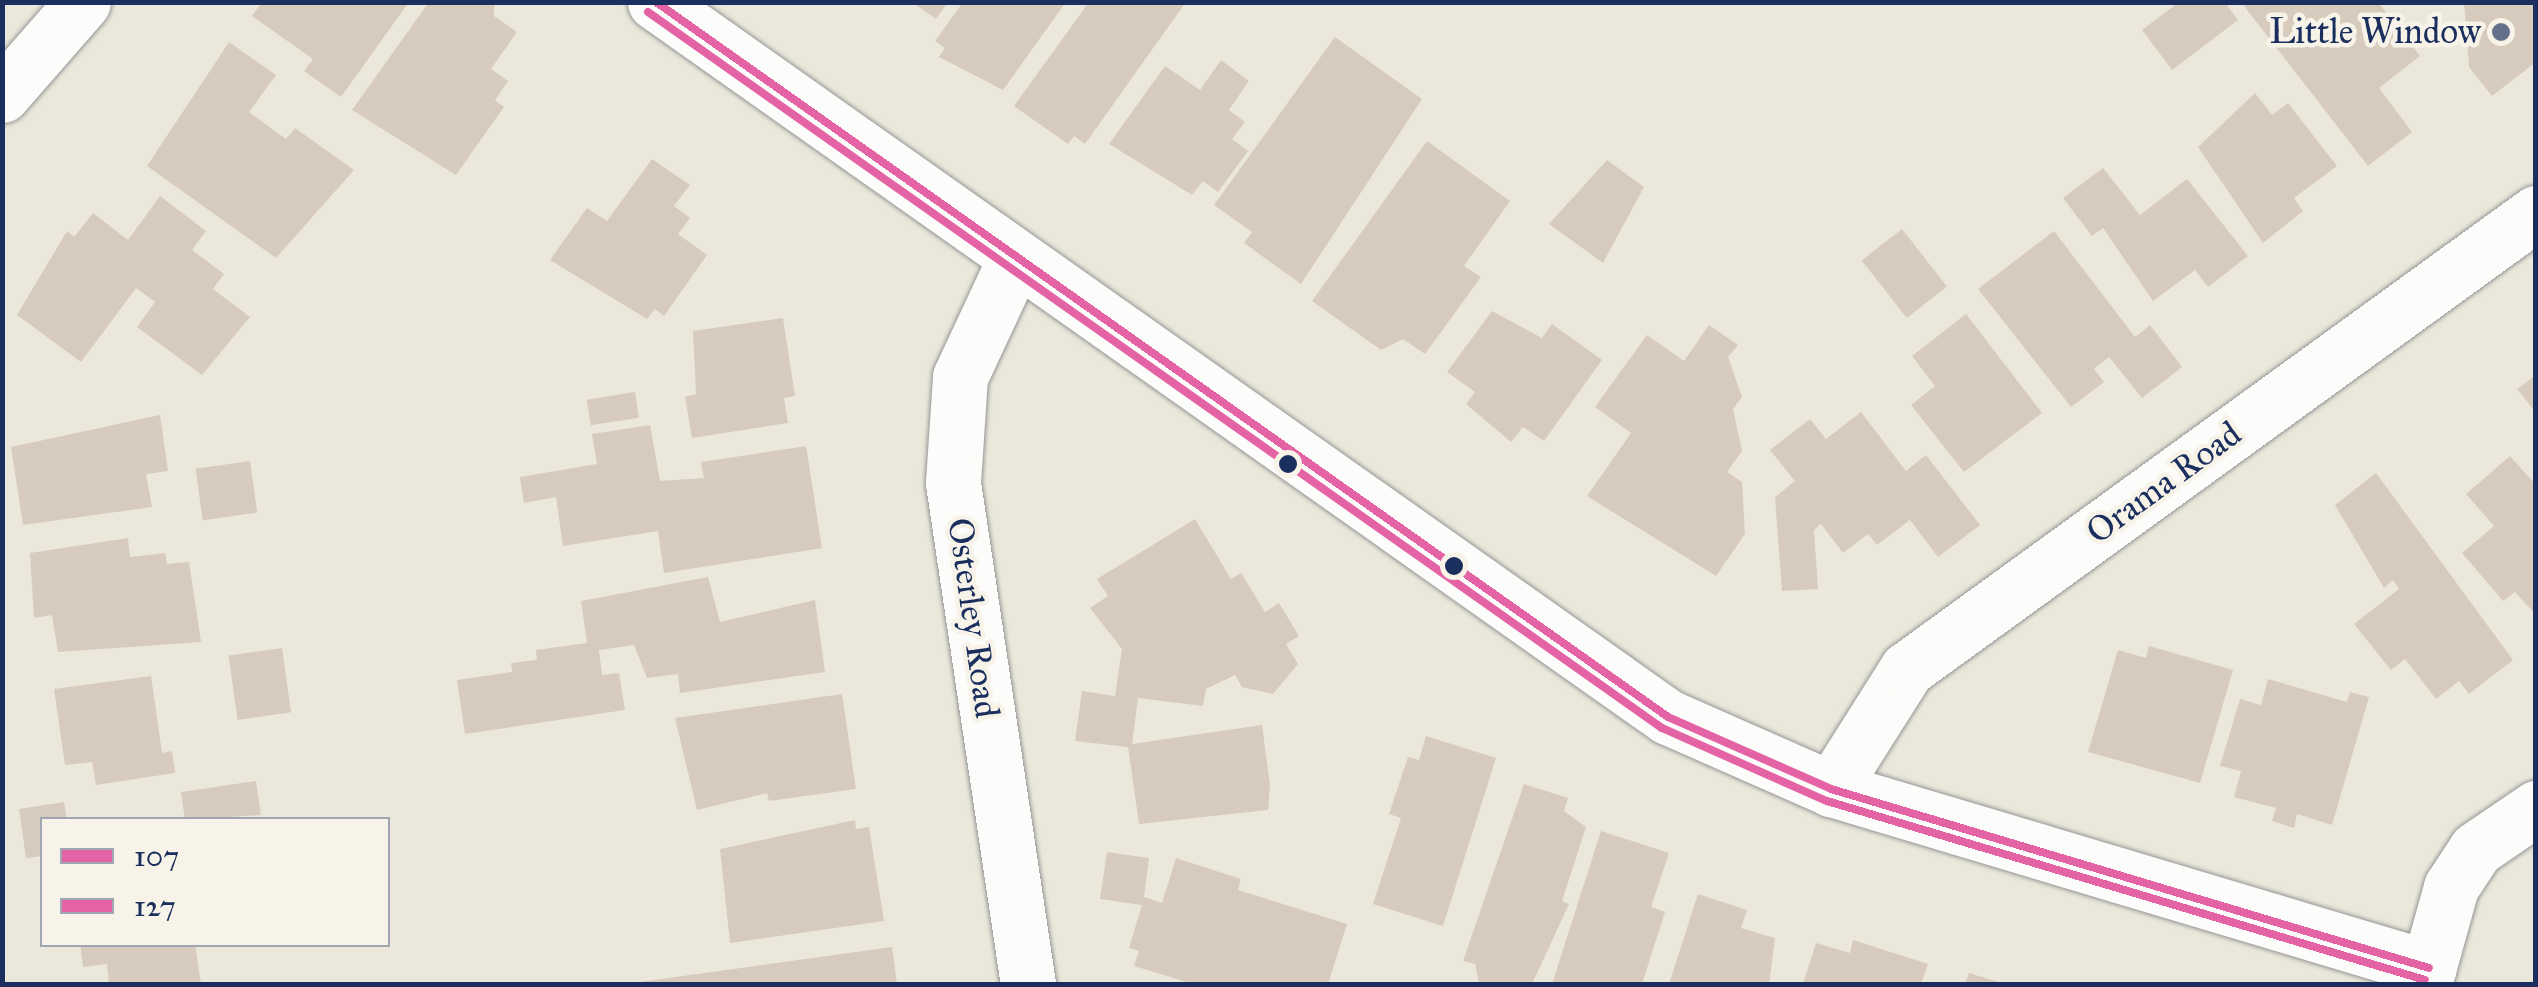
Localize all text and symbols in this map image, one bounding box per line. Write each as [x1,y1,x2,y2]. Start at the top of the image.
place label: Little Window [2269,11,2481,53]
marker: Little Window [2490,21,2512,43]
street label: Orama Road [2078,413,2250,553]
unlabelled marker [1278,454,1298,474]
street label: Osterley Road [938,515,1008,721]
unlabelled marker [1444,556,1464,576]
legend [40,817,390,947]
text: 107 [134,838,179,874]
text: 127 [134,888,176,924]

